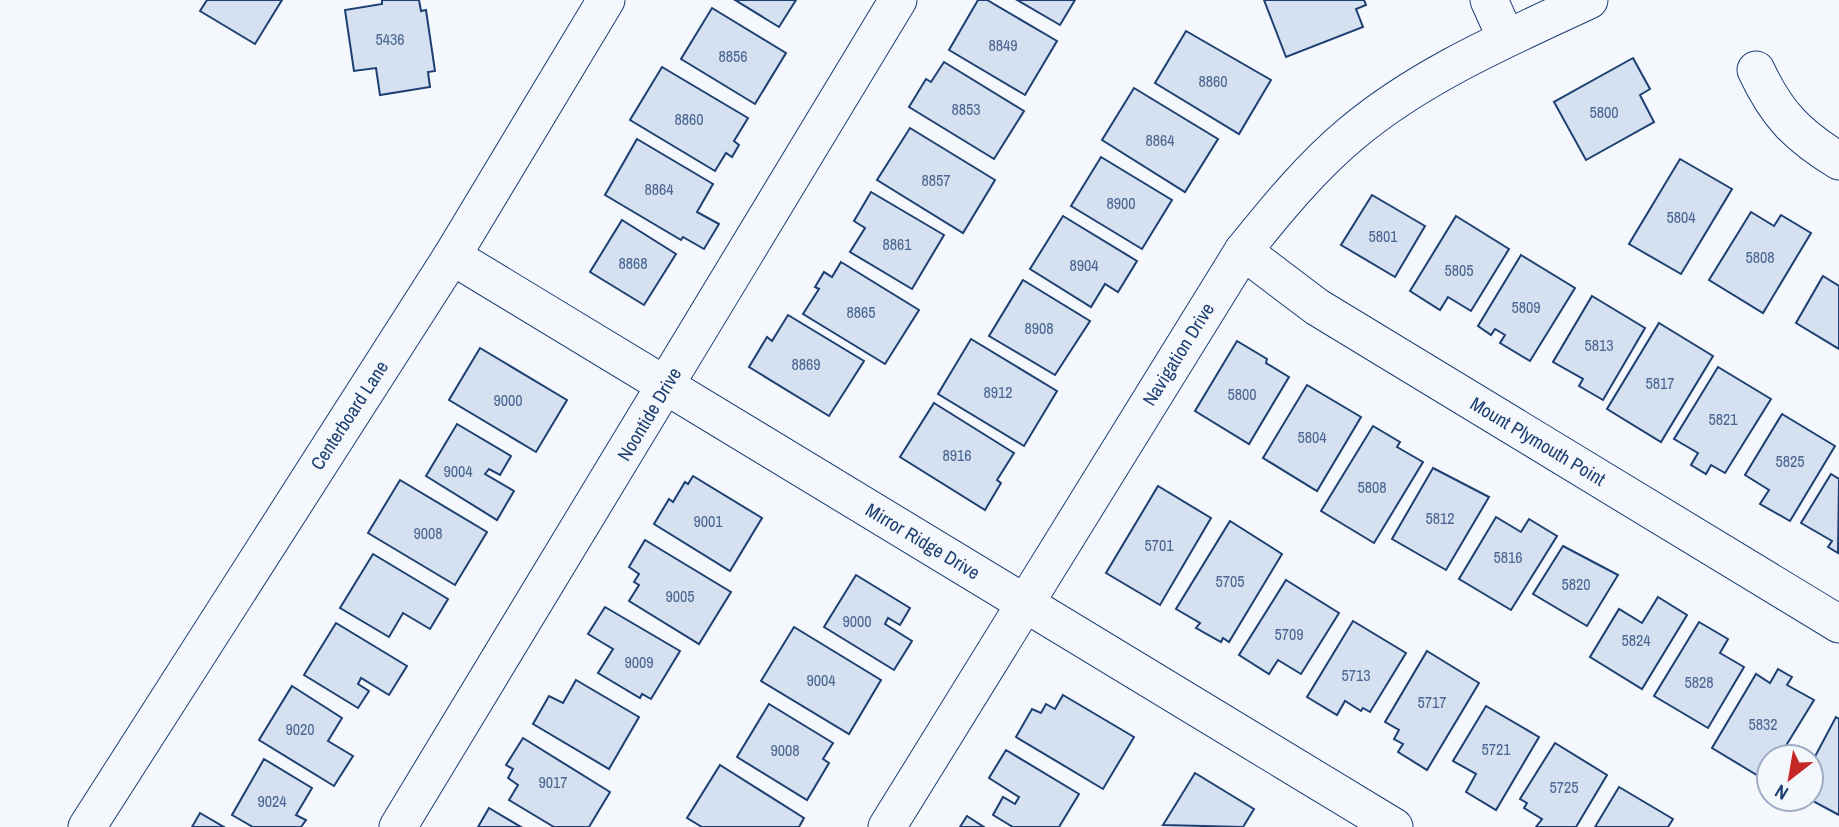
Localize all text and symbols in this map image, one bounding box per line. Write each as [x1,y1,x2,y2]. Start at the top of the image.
house number: 5436 [375,28,405,50]
house number: 8849 [988,34,1018,56]
house number: 8856 [718,45,748,67]
house number: 8860 [1198,70,1228,92]
house number: 8853 [951,98,981,120]
house number: 5800 [1589,101,1619,123]
house number: 8860 [674,108,704,130]
house number: 8864 [1145,129,1175,151]
house number: 8857 [921,169,951,191]
house number: 8864 [644,178,674,200]
house number: 8900 [1106,192,1136,214]
house number: 5804 [1666,206,1696,228]
house number: 5801 [1368,225,1398,247]
house number: 8861 [882,233,912,255]
house number: 5808 [1745,246,1775,268]
house number: 8868 [618,252,648,274]
house number: 8904 [1069,254,1099,276]
house number: 5805 [1444,259,1474,281]
house number: 5809 [1511,296,1541,318]
street label: Navigation Drive [1136,298,1220,410]
house number: 8865 [846,301,876,323]
house number: 8908 [1024,317,1054,339]
house number: 5813 [1584,334,1614,356]
house number: 8869 [791,353,821,375]
street label: Centerboard Lane [304,355,394,475]
street label: Noontide Drive [611,362,687,466]
house number: 5817 [1645,372,1675,394]
house number: 8912 [983,381,1013,403]
house number: 5800 [1227,383,1257,405]
house number: 9000 [493,389,523,411]
street label: Mount Plymouth Point [1466,390,1611,492]
house number: 5821 [1708,408,1738,430]
house number: 5804 [1297,426,1327,448]
house number: 8916 [942,444,972,466]
house number: 5825 [1775,450,1805,472]
house number: 9004 [443,460,473,482]
house number: 5808 [1357,476,1387,498]
street label: Mirror Ridge Drive [861,497,985,585]
house number: 5812 [1425,507,1455,529]
house number: 9001 [693,510,723,532]
house number: 9008 [413,522,443,544]
house number: 5701 [1144,534,1174,556]
house number: 5816 [1493,546,1523,568]
house number: 5705 [1215,570,1245,592]
house number: 5820 [1561,573,1591,595]
house number: 9005 [665,585,695,607]
house number: 9000 [842,610,872,632]
house number: 5709 [1274,623,1304,645]
house number: 5824 [1621,629,1651,651]
house number: 9009 [624,651,654,673]
house number: 5713 [1341,664,1371,686]
house number: 9004 [806,669,836,691]
house number: 5828 [1684,671,1714,693]
house number: 5717 [1417,691,1447,713]
house number: 5832 [1748,713,1778,735]
house number: 9020 [285,718,315,740]
house number: 5721 [1481,738,1511,760]
house number: 9008 [770,739,800,761]
north arrow [1755,743,1825,813]
house number: 9017 [538,771,568,793]
house number: 5725 [1549,776,1579,798]
text: N [1770,779,1793,807]
house number: 9024 [257,790,287,812]

